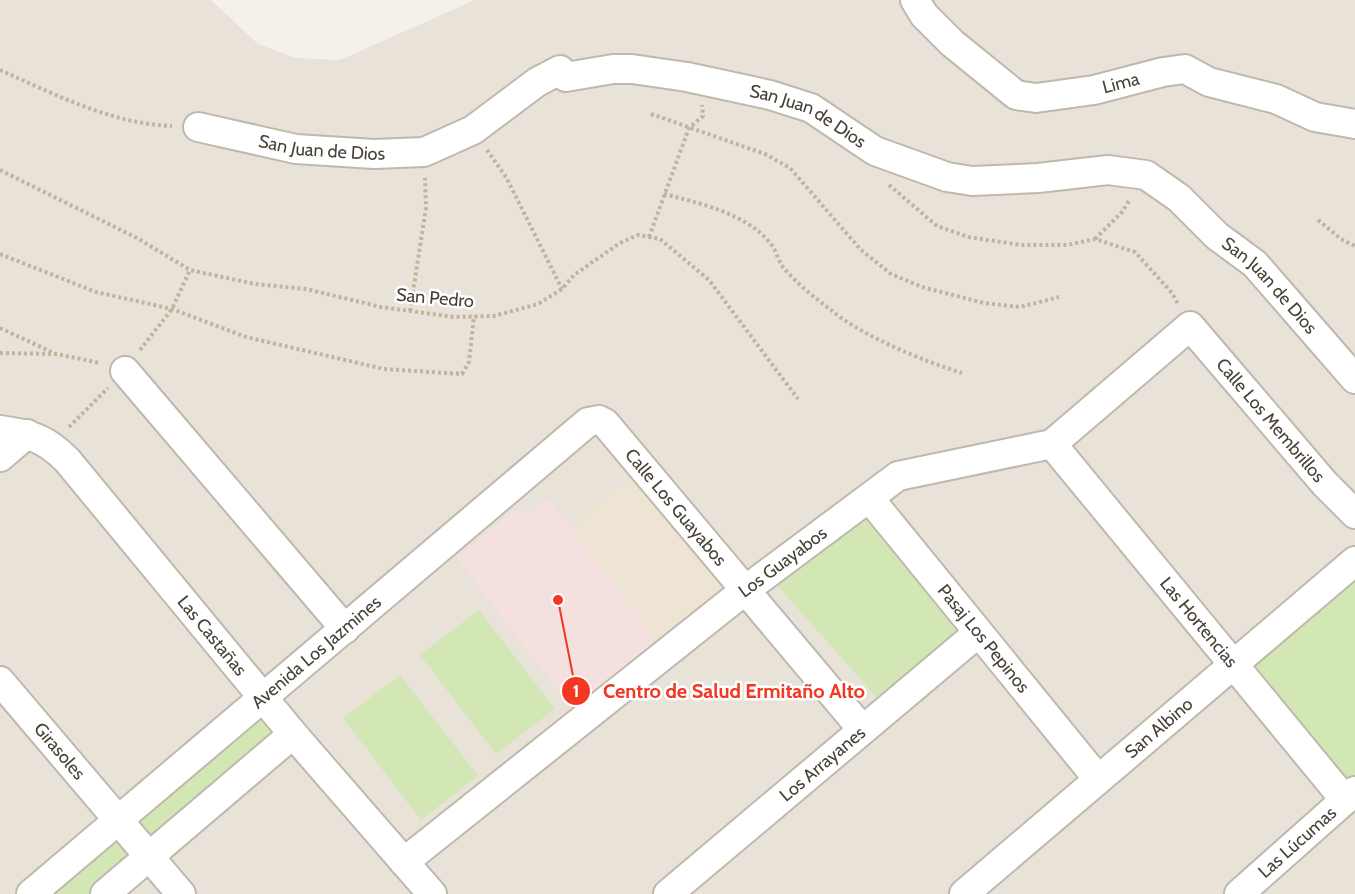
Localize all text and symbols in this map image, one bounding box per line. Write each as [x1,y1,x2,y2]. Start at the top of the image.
street label: Lima [1100,68,1142,98]
street label: San Juan de Dios [748,80,870,153]
street label: San Juan de Dios [256,130,385,165]
street label: San Juan de Dios [1218,232,1322,338]
street label: San Pedro [395,284,475,312]
street label: Calle Los Membrillos [1211,354,1330,487]
street label: Calle Los Guayabos [620,444,731,570]
street label: Los Guayabos [734,522,831,602]
street label: Las Hortencias [1155,573,1242,672]
street label: Pasaj Los Pepinos [933,580,1034,697]
street label: Las Castañas [173,591,251,680]
street label: Avenida Los Jazmines [247,591,386,713]
callout: Centro de Salud Ermitaño Alto [561,672,877,710]
text: Centro de Salud Ermitaño Alto [603,679,865,703]
text: 1 [573,680,579,702]
street label: San Albino [1120,693,1197,763]
street label: Girasoles [29,718,90,784]
street label: Los Arrayanes [775,722,870,806]
street label: Las Lúcumas [1254,802,1341,883]

